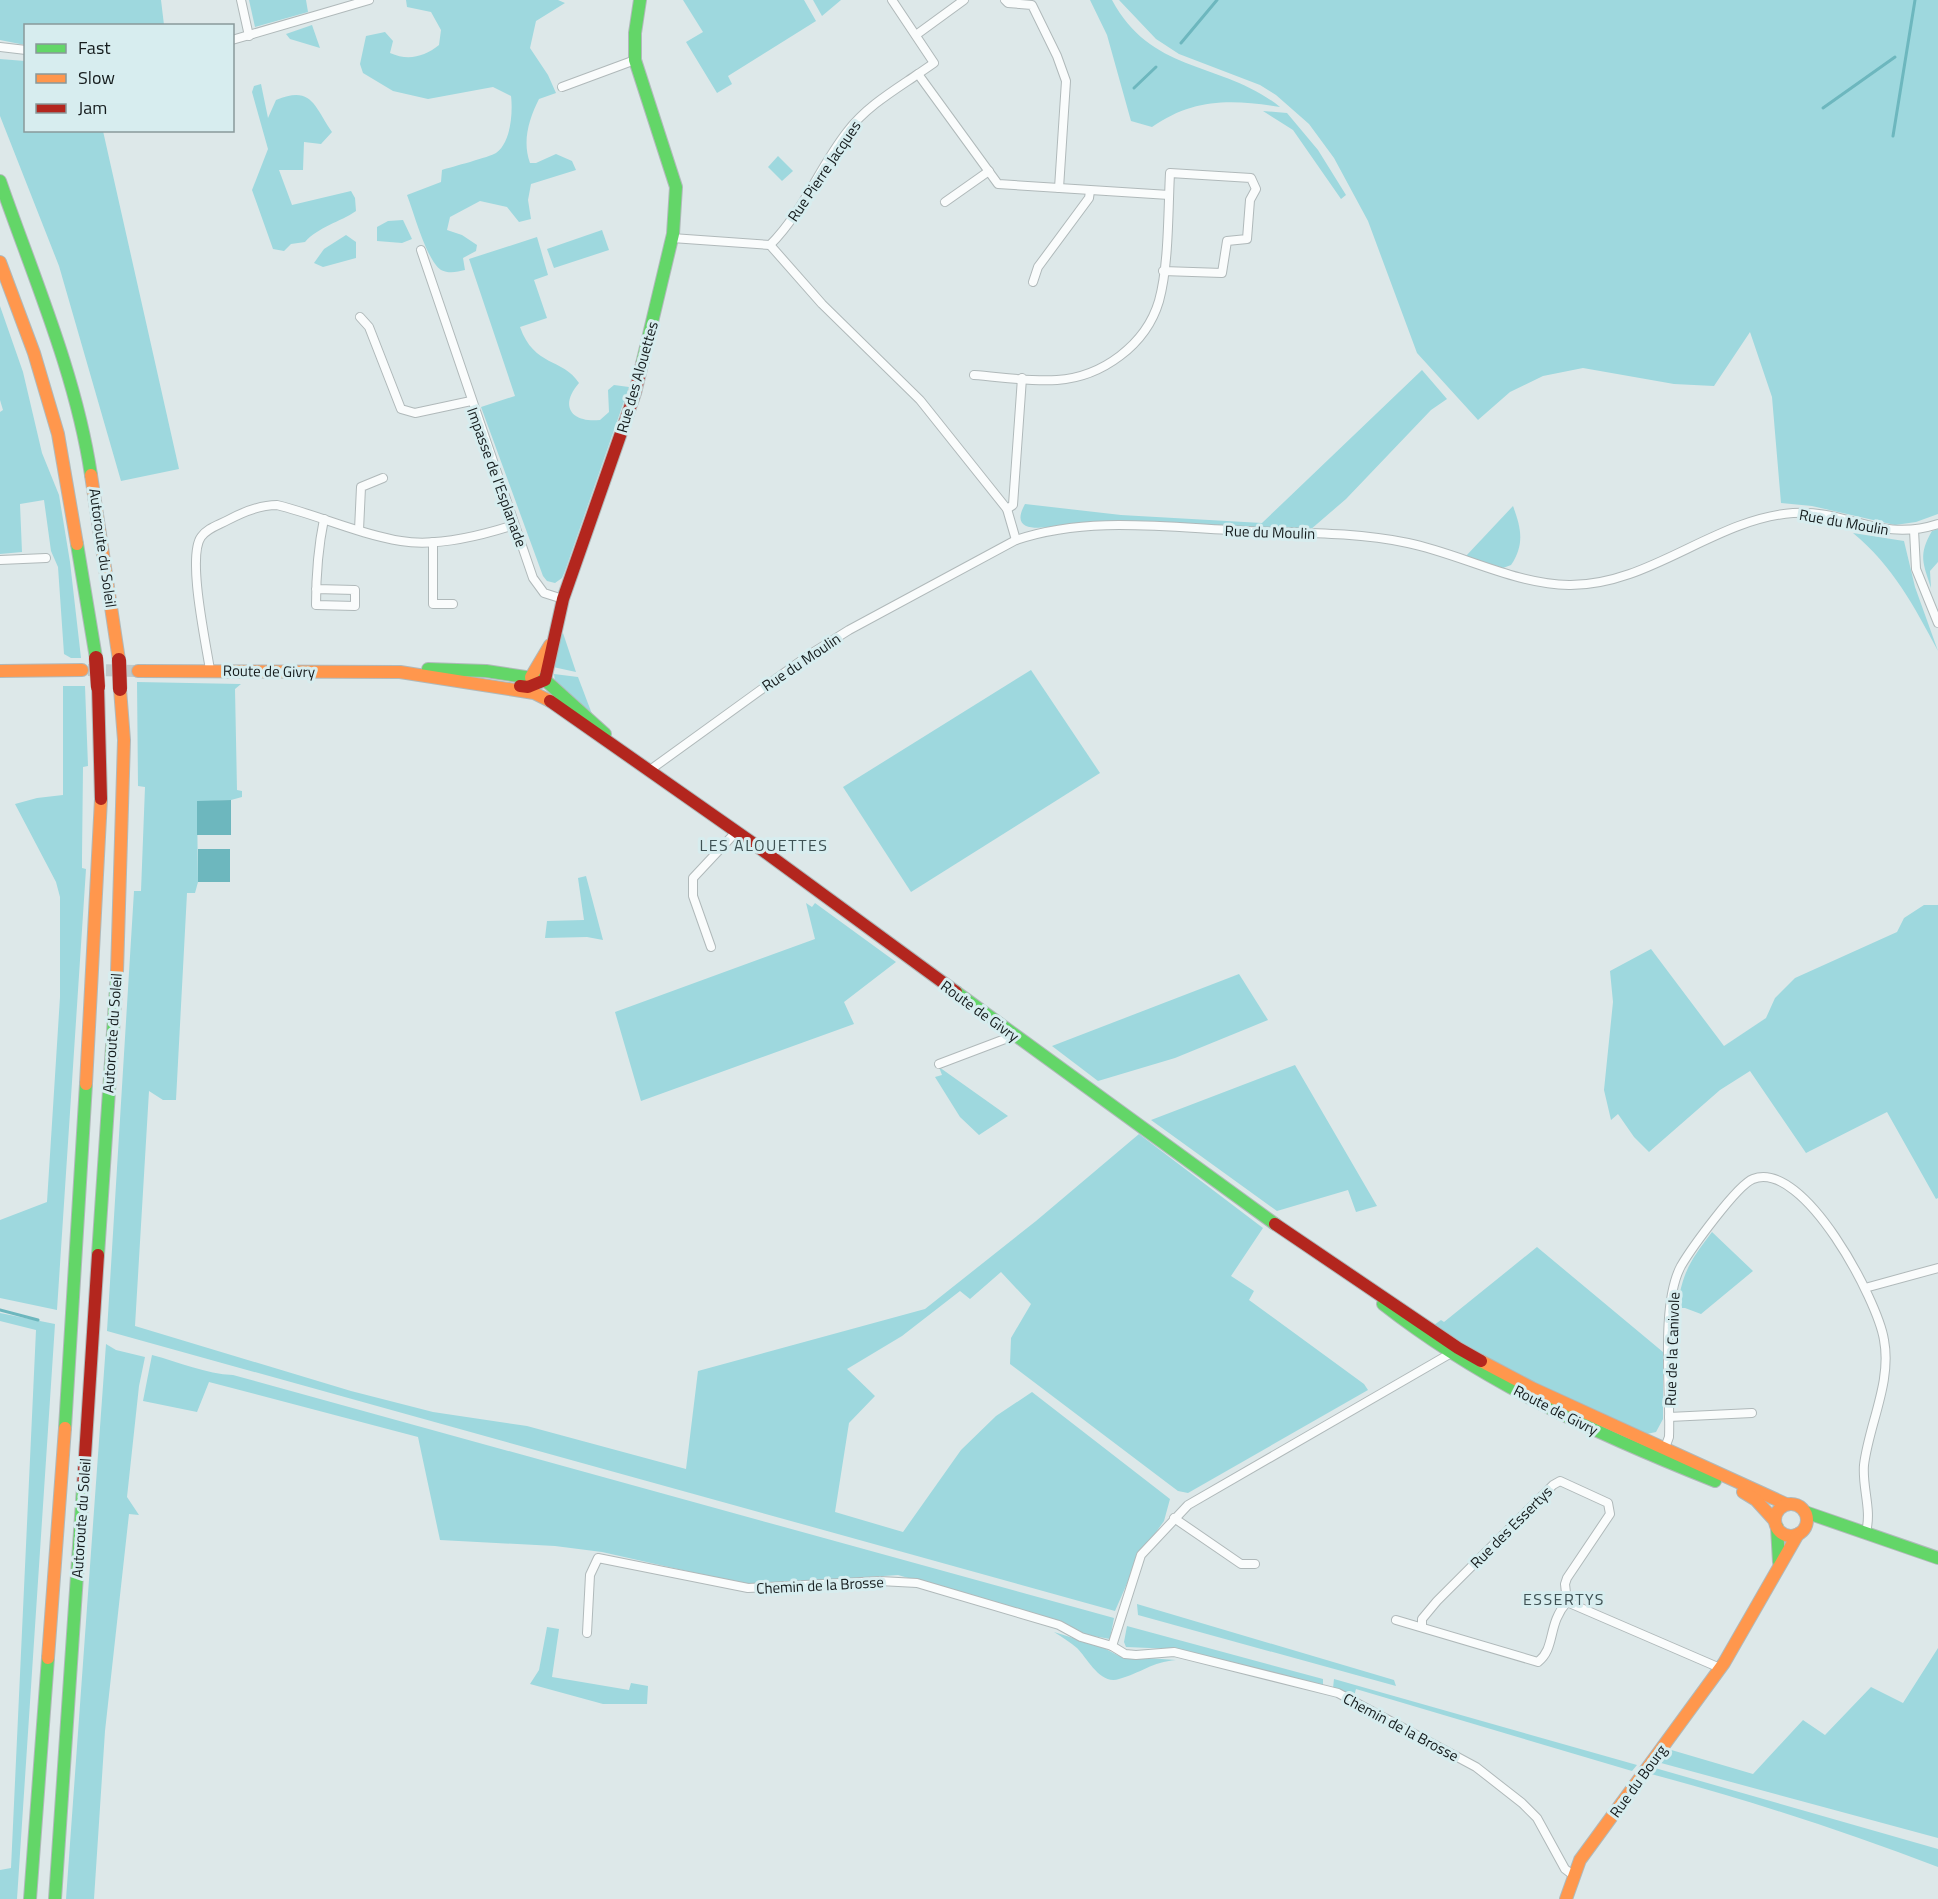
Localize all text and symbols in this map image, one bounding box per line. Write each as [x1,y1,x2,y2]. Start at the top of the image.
legend [24,24,234,132]
text: Fast [78,34,111,61]
text: Slow [78,64,115,91]
text: Jam [78,94,107,121]
street label: Rue Pierre Jacques [782,116,866,226]
street label: Rue des Alouettes [610,319,664,435]
street label: Impasse de l'Esplanade [461,404,533,550]
street label: Autoroute du Soleil [83,487,123,609]
street label: Rue du Moulin [1797,503,1891,541]
street label: Rue du Moulin [1224,519,1316,545]
street label: Rue du Moulin [757,627,845,697]
street label: Route de Givry [223,659,315,683]
district label: LES ALOUETTES [699,833,829,857]
street label: Autoroute du Soleil [96,972,128,1094]
street label: Route de Givry [936,975,1024,1047]
street label: Rue de la Canivole [1659,1292,1685,1406]
street label: Route de Givry [1510,1379,1602,1441]
street label: Autoroute du Soleil [65,1457,97,1579]
street label: Rue des Essertys [1465,1481,1557,1573]
street label: Chemin de la Brosse [756,1570,884,1600]
district label: ESSERTYS [1523,1587,1605,1611]
street label: Chemin de la Brosse [1339,1687,1463,1767]
street label: Rue du Bourg [1604,1740,1673,1822]

